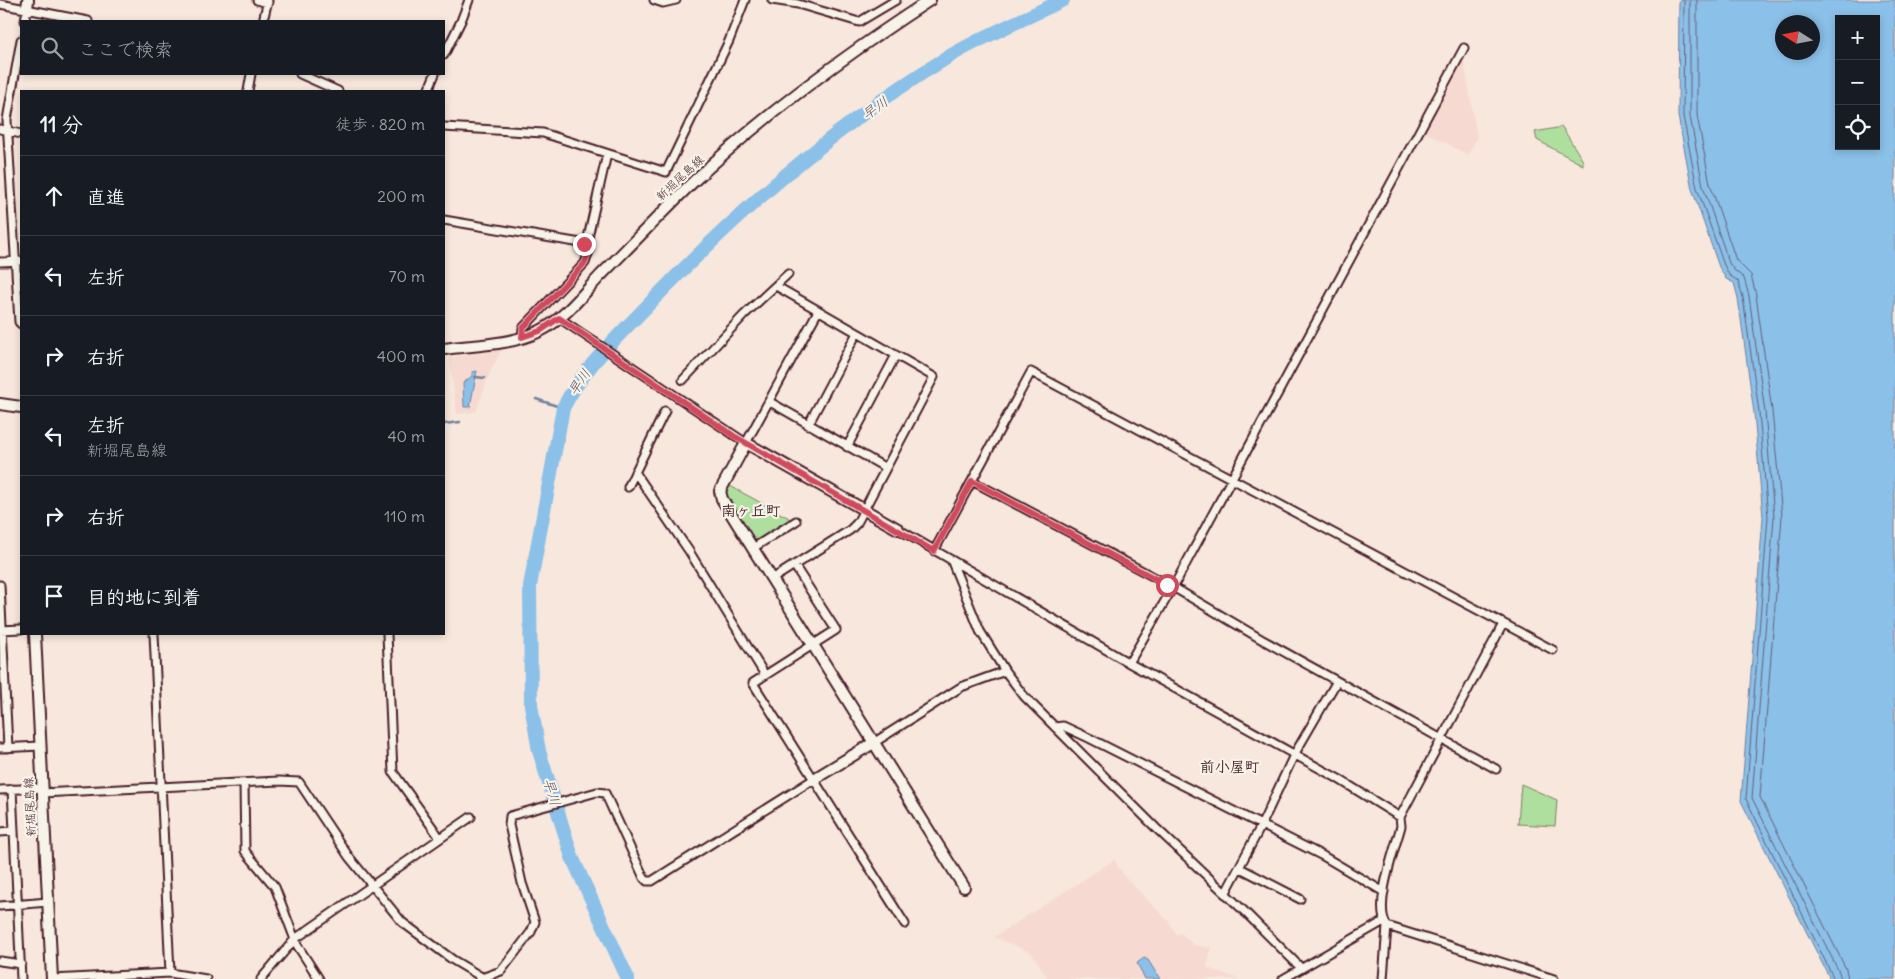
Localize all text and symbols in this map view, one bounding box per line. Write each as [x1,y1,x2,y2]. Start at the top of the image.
north arrow [1775,15,1820,60]
map controls [1835,15,1880,150]
button: + [1835,15,1880,60]
search box [20,20,445,75]
icon: search [38,34,66,62]
text: ここで検索 [78,37,173,61]
button: − [1835,60,1880,105]
water label: 早川 [858,92,892,124]
button: locate [1835,105,1880,150]
text: 11 分 [40,111,83,138]
text: 徒歩 · 820 m [335,114,425,134]
street label: 新堀尾島線 [653,152,707,204]
icon: ahead [40,182,68,210]
text: 直進 [87,185,125,209]
text: 200 m [377,186,425,206]
route end [573,233,596,256]
icon: left [40,262,68,290]
text: 左折 [87,265,125,289]
text: 70 m [389,266,425,286]
icon: right [40,342,68,370]
text: 右折 [87,345,125,369]
text: 400 m [377,346,425,366]
water label: 早川 [564,365,594,399]
text: 左折 [87,413,125,437]
icon: left [40,422,68,450]
text: 40 m [387,426,425,446]
text: 新堀尾島線 [87,440,167,460]
district label: 南ヶ丘町 [721,501,781,520]
icon: right [40,502,68,530]
text: 右折 [87,505,125,529]
text: 110 m [384,506,425,526]
route start [1156,574,1179,597]
icon: arrive [40,582,68,610]
text: 目的地に到着 [87,585,201,609]
district label: 前小屋町 [1200,757,1260,776]
water label: 早川 [539,776,565,808]
street label: 新堀尾島線 [20,777,39,837]

